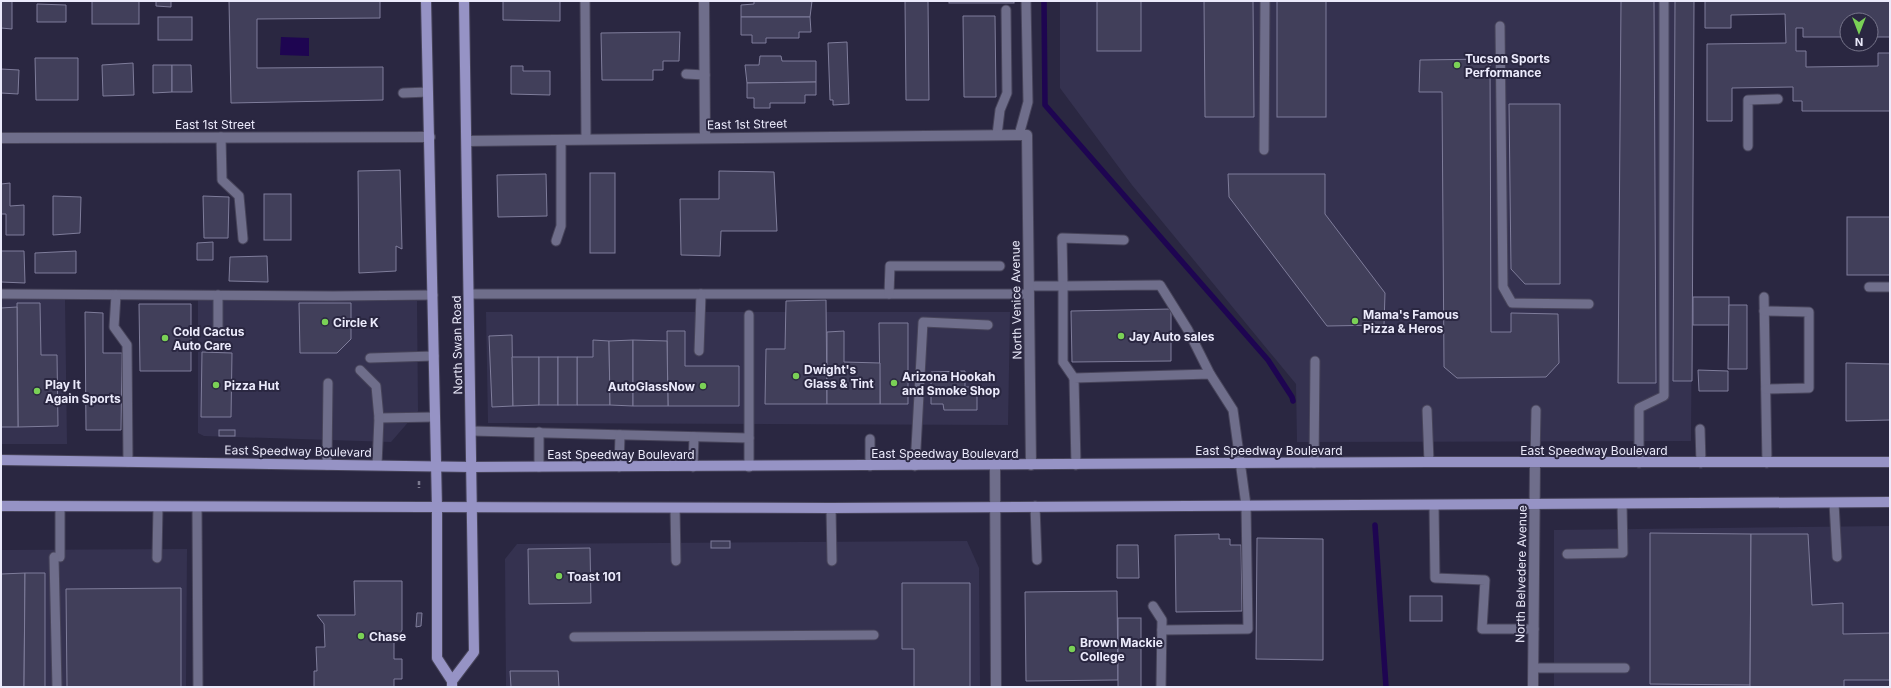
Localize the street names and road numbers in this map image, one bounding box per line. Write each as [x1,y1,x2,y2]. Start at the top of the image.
street label: East 1st Street [707,116,787,132]
street label: East 1st Street [175,117,255,132]
street label: North Venice Avenue [1007,240,1025,360]
street label: North Swan Road [449,295,465,395]
street label: East Speedway Boulevard [224,442,372,460]
street label: East Speedway Boulevard [1195,443,1343,458]
street label: East Speedway Boulevard [1520,443,1668,458]
street label: East Speedway Boulevard [871,446,1019,461]
street label: East Speedway Boulevard [547,447,695,462]
street label: North Belvedere Avenue [1512,505,1530,643]

